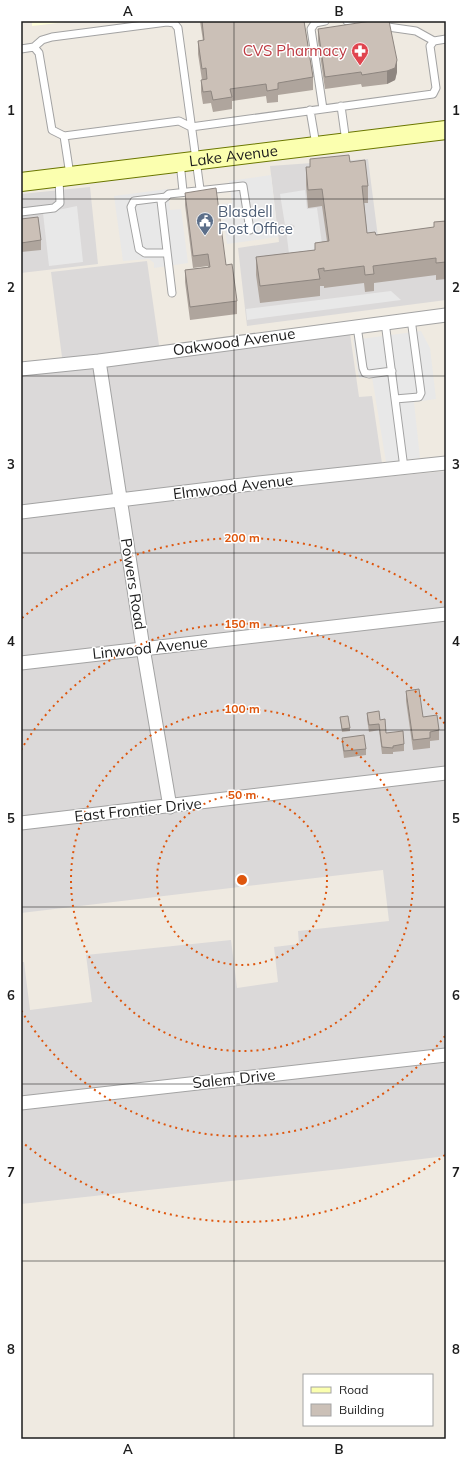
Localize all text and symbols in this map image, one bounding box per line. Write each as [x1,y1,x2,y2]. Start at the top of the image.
text: A [123,3,133,19]
text: B [335,3,344,19]
place label: CVS Pharmacy [243,41,347,60]
pharmacy icon: CVS Pharmacy [350,41,370,66]
text: 1 [7,102,15,118]
text: 1 [452,102,460,118]
street label: Lake Avenue [188,141,279,170]
place label: Blasdell Post Office [218,202,293,238]
public building icon: Blasdell Post Office [195,211,215,236]
text: 2 [7,279,15,295]
text: 2 [452,279,460,295]
street label: Oakwood Avenue [172,324,296,359]
text: 3 [7,456,15,472]
text: 3 [452,456,460,472]
street label: Elmwood Avenue [172,470,294,503]
text: 200 m [224,530,260,545]
street label: Powers Road [117,537,150,631]
text: 150 m [224,616,260,631]
street label: Linwood Avenue [91,632,208,663]
text: 4 [7,633,15,649]
text: 4 [452,633,460,649]
text: 100 m [224,701,260,716]
text: 50 m [228,787,256,802]
street label: East Frontier Drive [73,793,202,826]
text: 5 [7,810,15,826]
text: 5 [452,810,460,826]
centre of rings [235,873,249,887]
text: 6 [7,987,15,1003]
text: 6 [452,987,460,1003]
street label: Salem Drive [191,1065,276,1092]
text: 7 [7,1164,15,1180]
text: 7 [452,1164,460,1180]
text: 8 [7,1341,15,1357]
text: 8 [452,1341,460,1357]
legend [303,1374,433,1426]
text: Road [339,1382,368,1397]
text: Building [339,1402,384,1417]
text: A [123,1441,133,1457]
text: B [335,1441,344,1457]

